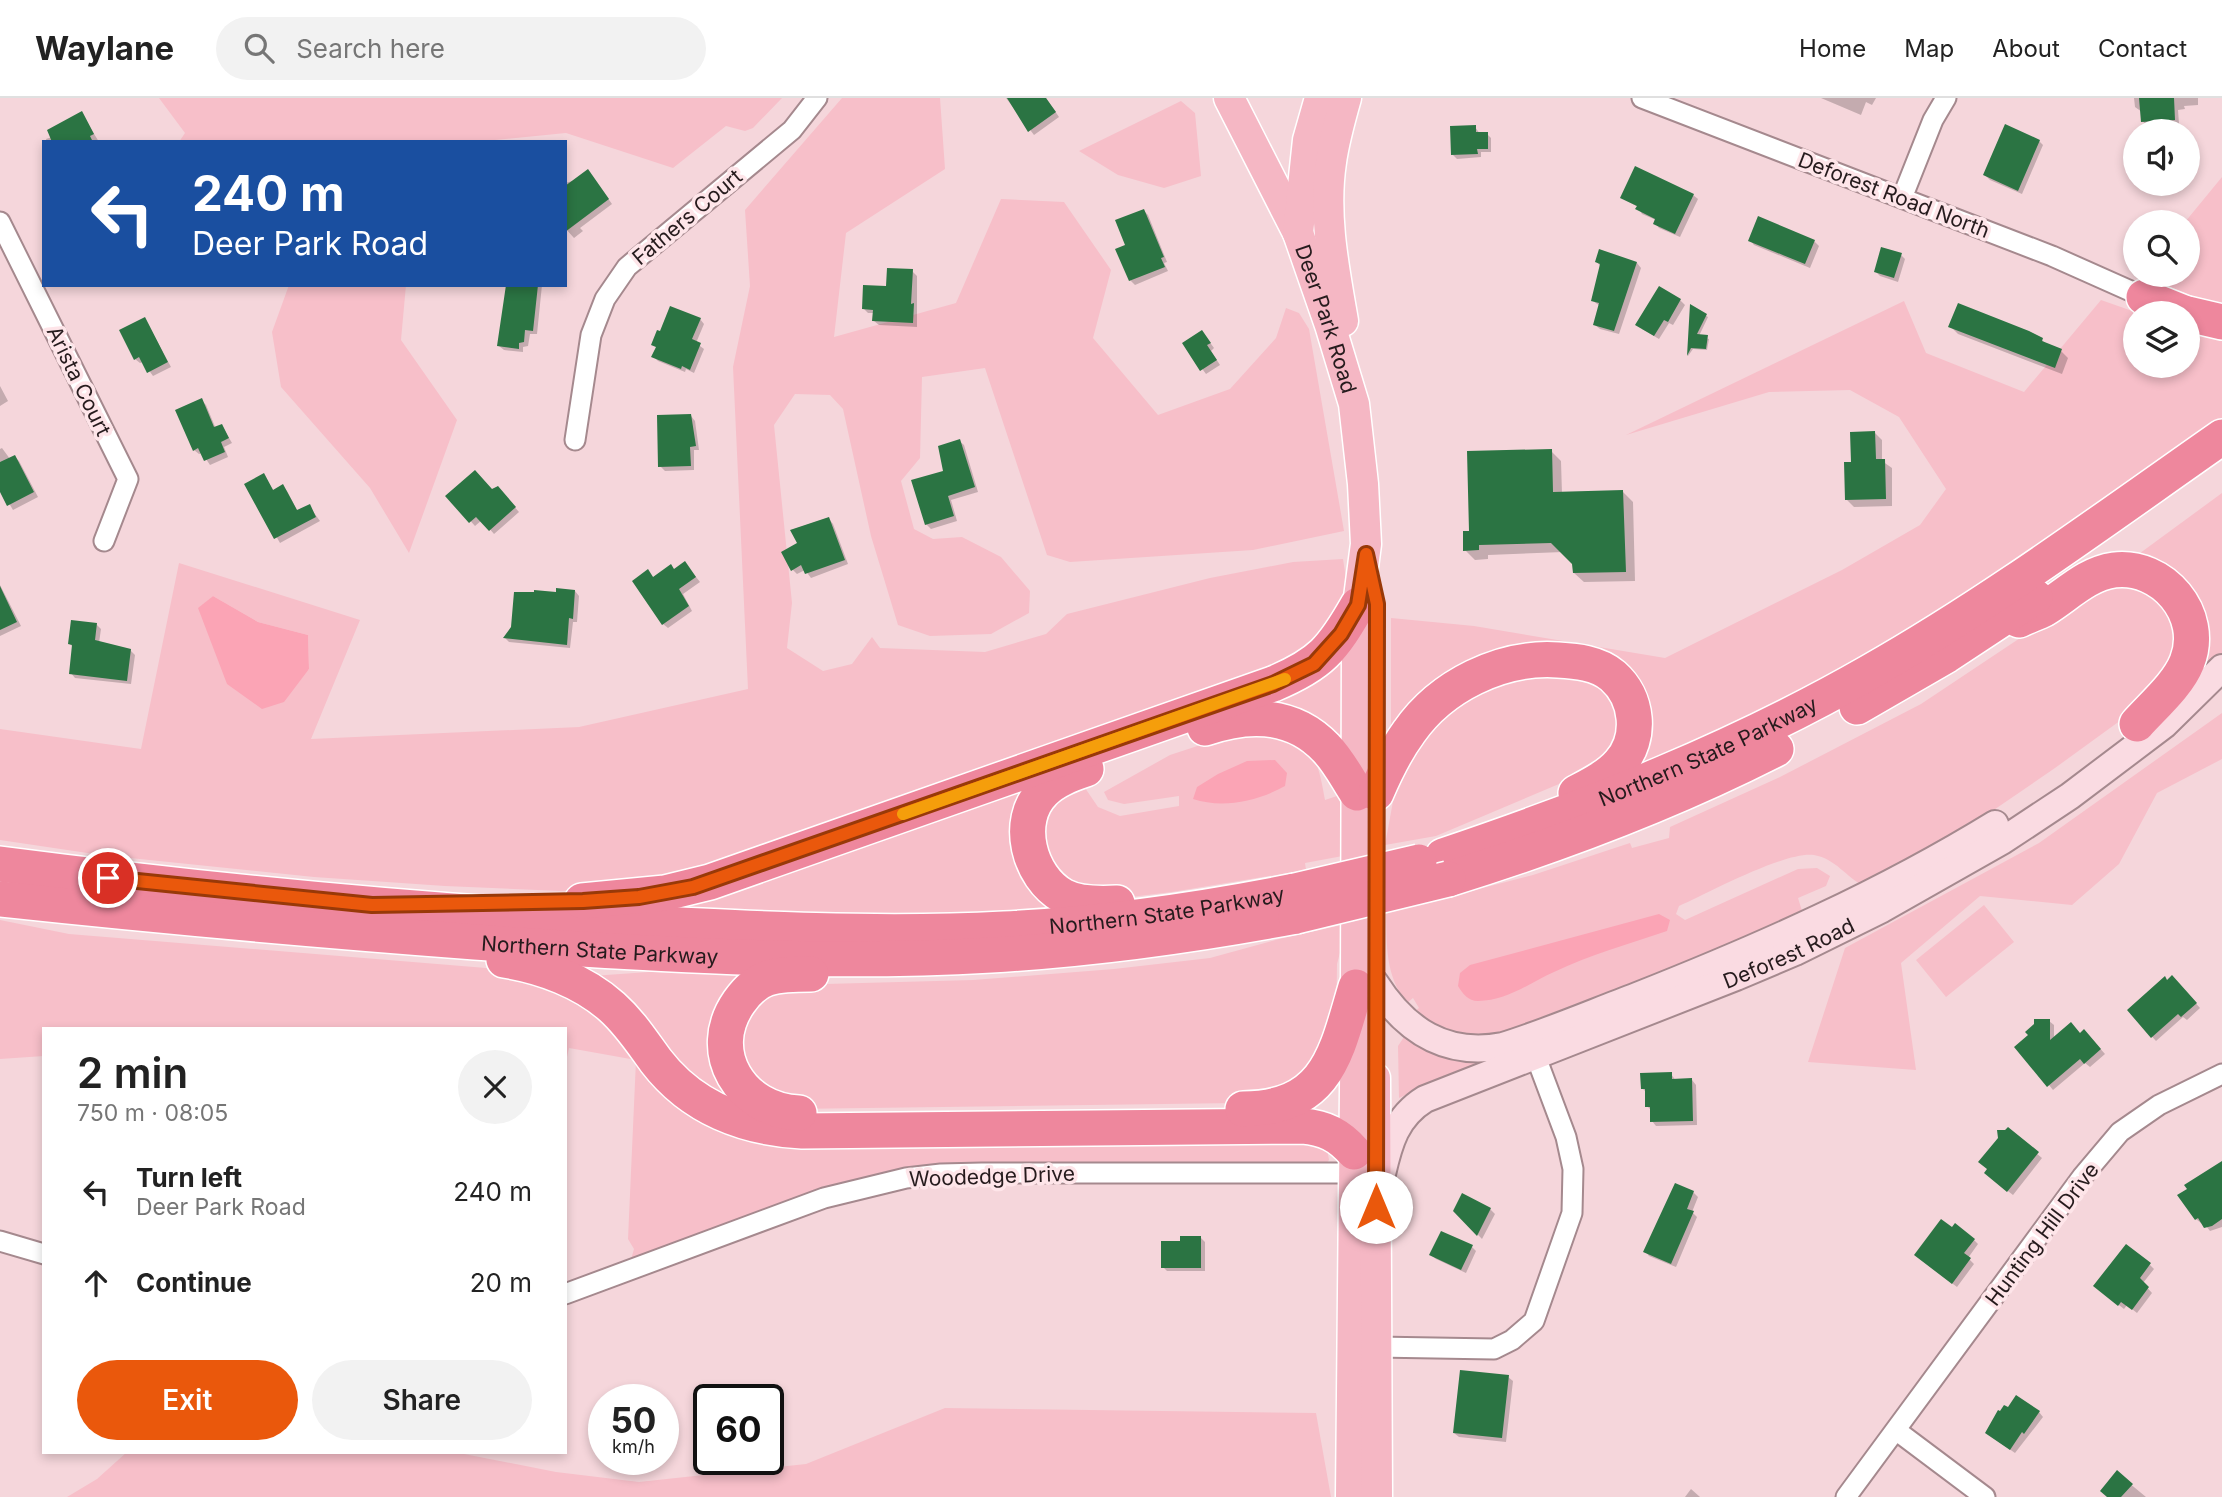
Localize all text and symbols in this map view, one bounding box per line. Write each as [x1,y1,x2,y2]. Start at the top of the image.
search box [216,17,706,80]
text: Waylane [35,28,174,68]
icon: search [240,29,278,67]
text: Search here [296,33,445,64]
text: Home [1799,34,1866,63]
text: Map [1904,34,1954,63]
text: About [1992,34,2060,63]
text: Contact [2098,34,2187,63]
map controls [2123,119,2200,378]
button: sound [2123,119,2200,196]
street label: Deforest Road North [1795,147,1993,243]
text: 240 m [192,164,345,223]
street label: Fathers Court [627,164,747,270]
icon: left [77,168,168,259]
button: search [2123,210,2200,287]
text: Deer Park Road [192,224,428,263]
street label: Deer Park Road [1290,241,1362,396]
button: layers [2123,301,2200,378]
street label: Arista Court [42,322,116,440]
street label: Northern State Parkway [1595,691,1822,811]
pin [78,848,138,908]
icon: arrive [89,859,127,897]
street label: Northern State Parkway [1048,881,1287,939]
street label: Deforest Road [1719,912,1858,993]
street label: Northern State Parkway [480,930,719,969]
text: 2 min [77,1047,188,1098]
button: close [458,1050,532,1124]
text: 750 m · 08:05 [77,1099,228,1127]
street label: Hunting Hill Drive [1980,1158,2104,1310]
street label: Woodedge Drive [909,1161,1075,1191]
text: Turn left [136,1162,242,1193]
position arrow [1339,1170,1413,1244]
icon: left [77,1173,115,1211]
text: 240 m [453,1176,532,1207]
text: Deer Park Road [136,1193,306,1221]
icon: ahead [77,1264,115,1302]
text: Continue [136,1267,252,1298]
text: 20 m [470,1267,532,1298]
button: Exit [77,1360,298,1440]
button: Share [312,1360,532,1440]
speed limit sign: 60 [693,1384,784,1475]
text: 50 [611,1399,656,1441]
text: km/h [612,1436,655,1457]

